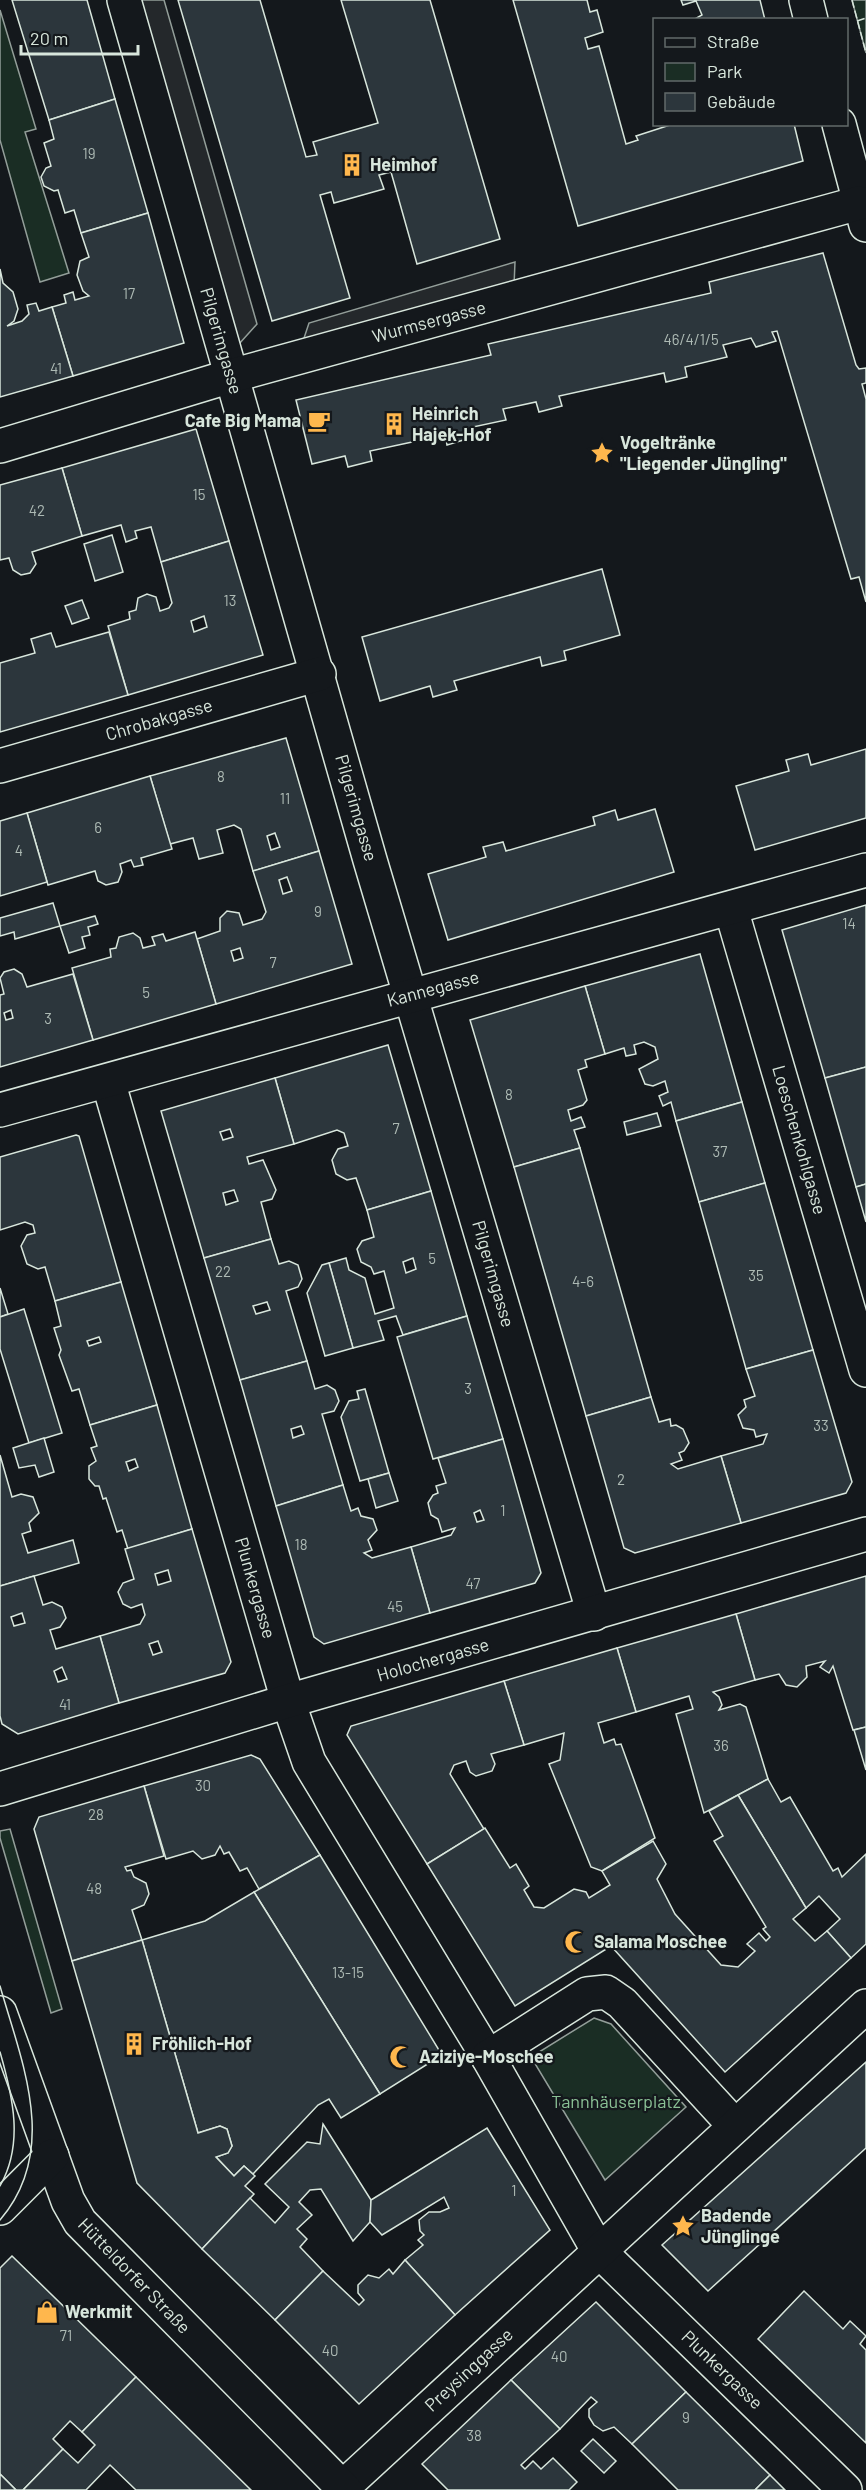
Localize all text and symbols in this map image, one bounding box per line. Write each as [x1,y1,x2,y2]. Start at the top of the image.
scale bar [21,18,138,56]
legend [653,18,848,126]
text: 20 m [30,27,68,49]
text: Straße [707,30,759,52]
text: Park [707,60,742,82]
text: Gebäude [707,90,776,112]
house number: 19 [82,144,96,162]
building icon: Heimhof [339,152,365,178]
place label: Heimhof [370,153,437,175]
house number: 17 [123,284,135,302]
street label: Pilgerimgasse [196,285,248,397]
street label: Wurmsergasse [369,295,488,347]
house number: 46/4/1/5 [663,330,719,348]
house number: 41 [50,359,62,377]
place label: Heinrich Hajek-Hof [412,402,491,445]
cafe icon: Cafe Big Mama [306,408,332,434]
place label: Cafe Big Mama [185,409,301,431]
building icon: Heinrich Hajek-Hof [381,411,407,437]
place label: Vogeltränke "Liegender Jüngling" [620,431,787,474]
place icon: Vogeltränke "Liegender Jüngling" [589,440,615,466]
house number: 15 [193,485,205,503]
house number: 42 [29,501,45,519]
house number: 13 [224,591,236,609]
street label: Chrobakgasse [103,693,215,745]
street label: Pilgerimgasse [331,752,383,864]
house number: 8 [217,767,225,785]
house number: 11 [280,789,290,807]
house number: 6 [94,818,102,836]
house number: 4 [15,841,23,859]
house number: 9 [314,902,322,920]
house number: 14 [842,914,856,932]
house number: 7 [269,953,277,971]
street label: Kannegasse [384,965,481,1011]
house number: 5 [142,983,150,1001]
house number: 3 [44,1009,52,1027]
street label: Loeschenkohlgasse [768,1063,832,1217]
house number: 8 [505,1085,513,1103]
house number: 7 [392,1119,400,1137]
house number: 37 [713,1142,727,1160]
street label: Pilgerimgasse [468,1218,520,1330]
house number: 5 [428,1249,436,1267]
house number: 22 [215,1262,231,1280]
house number: 35 [748,1266,764,1284]
house number: 4-6 [572,1272,594,1290]
house number: 3 [464,1379,472,1397]
house number: 33 [813,1416,829,1434]
house number: 2 [617,1470,625,1488]
house number: 1 [500,1501,506,1519]
street label: Plunkergasse [231,1535,281,1641]
house number: 18 [294,1535,308,1553]
house number: 47 [466,1574,480,1592]
house number: 45 [387,1597,403,1615]
street label: Holochergasse [374,1632,491,1686]
house number: 41 [59,1695,71,1713]
house number: 36 [713,1736,729,1754]
house number: 30 [195,1776,211,1794]
house number: 28 [88,1805,104,1823]
house number: 48 [86,1879,102,1897]
mosque icon: Salama Moschee [563,1929,589,1955]
place label: Salama Moschee [594,1930,727,1952]
house number: 13-15 [332,1963,364,1981]
building icon: Fröhlich-Hof [121,2031,147,2057]
place label: Fröhlich-Hof [152,2032,252,2054]
mosque icon: Aziziye-Moschee [388,2044,414,2070]
place label: Aziziye-Moschee [419,2045,554,2067]
park label: Tannhäuserplatz [551,2090,681,2112]
house number: 1 [511,2181,517,2199]
place label: Badende Jünglinge [701,2204,780,2247]
street label: Hütteldorfer Straße [74,2213,195,2338]
place icon: Badende Jünglinge [670,2213,696,2239]
shop icon: Werkmit [34,2299,60,2325]
place label: Werkmit [65,2300,133,2322]
street label: Preysinggasse [420,2323,517,2416]
street label: Plunkergasse [678,2325,768,2413]
house number: 71 [60,2326,72,2344]
house number: 40 [322,2341,338,2359]
house number: 40 [551,2347,567,2365]
house number: 9 [682,2408,690,2426]
house number: 38 [466,2426,482,2444]

